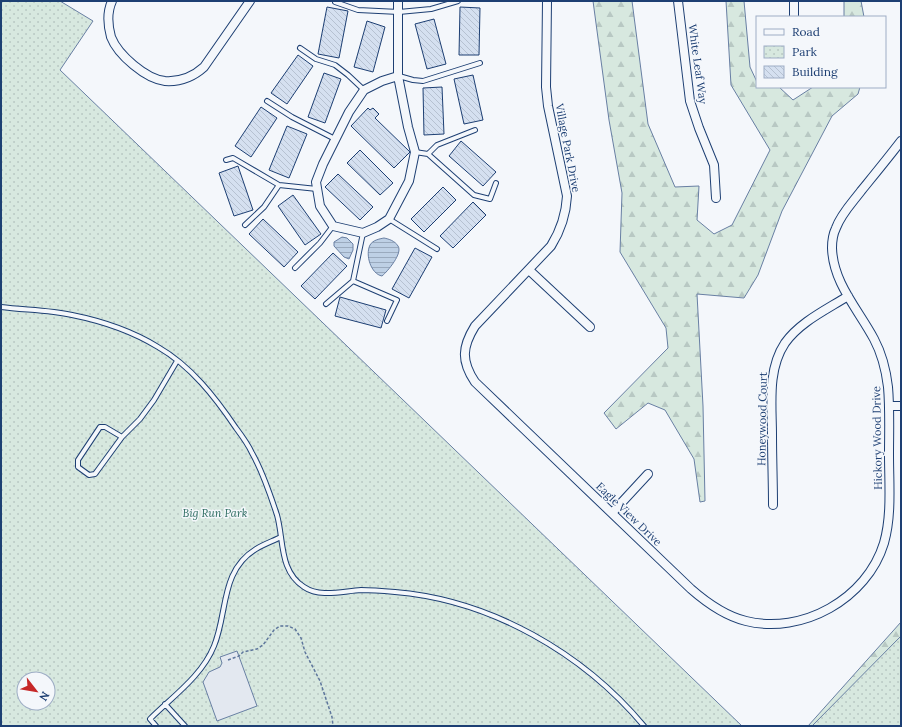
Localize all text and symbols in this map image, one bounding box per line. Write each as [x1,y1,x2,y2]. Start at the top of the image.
legend [756,16,886,88]
street label: White Leaf Way [685,23,711,105]
text: Road [792,24,820,39]
text: Park [792,44,818,59]
text: Building [792,64,838,79]
street label: Village Park Drive [552,102,583,194]
street label: Honeywood Court [754,371,770,466]
street label: Hickory Wood Drive [869,386,885,490]
street label: Eagle View Drive [593,479,665,549]
park label: Big Run Park [182,506,248,520]
north arrow [16,671,56,711]
text: N [36,689,53,704]

